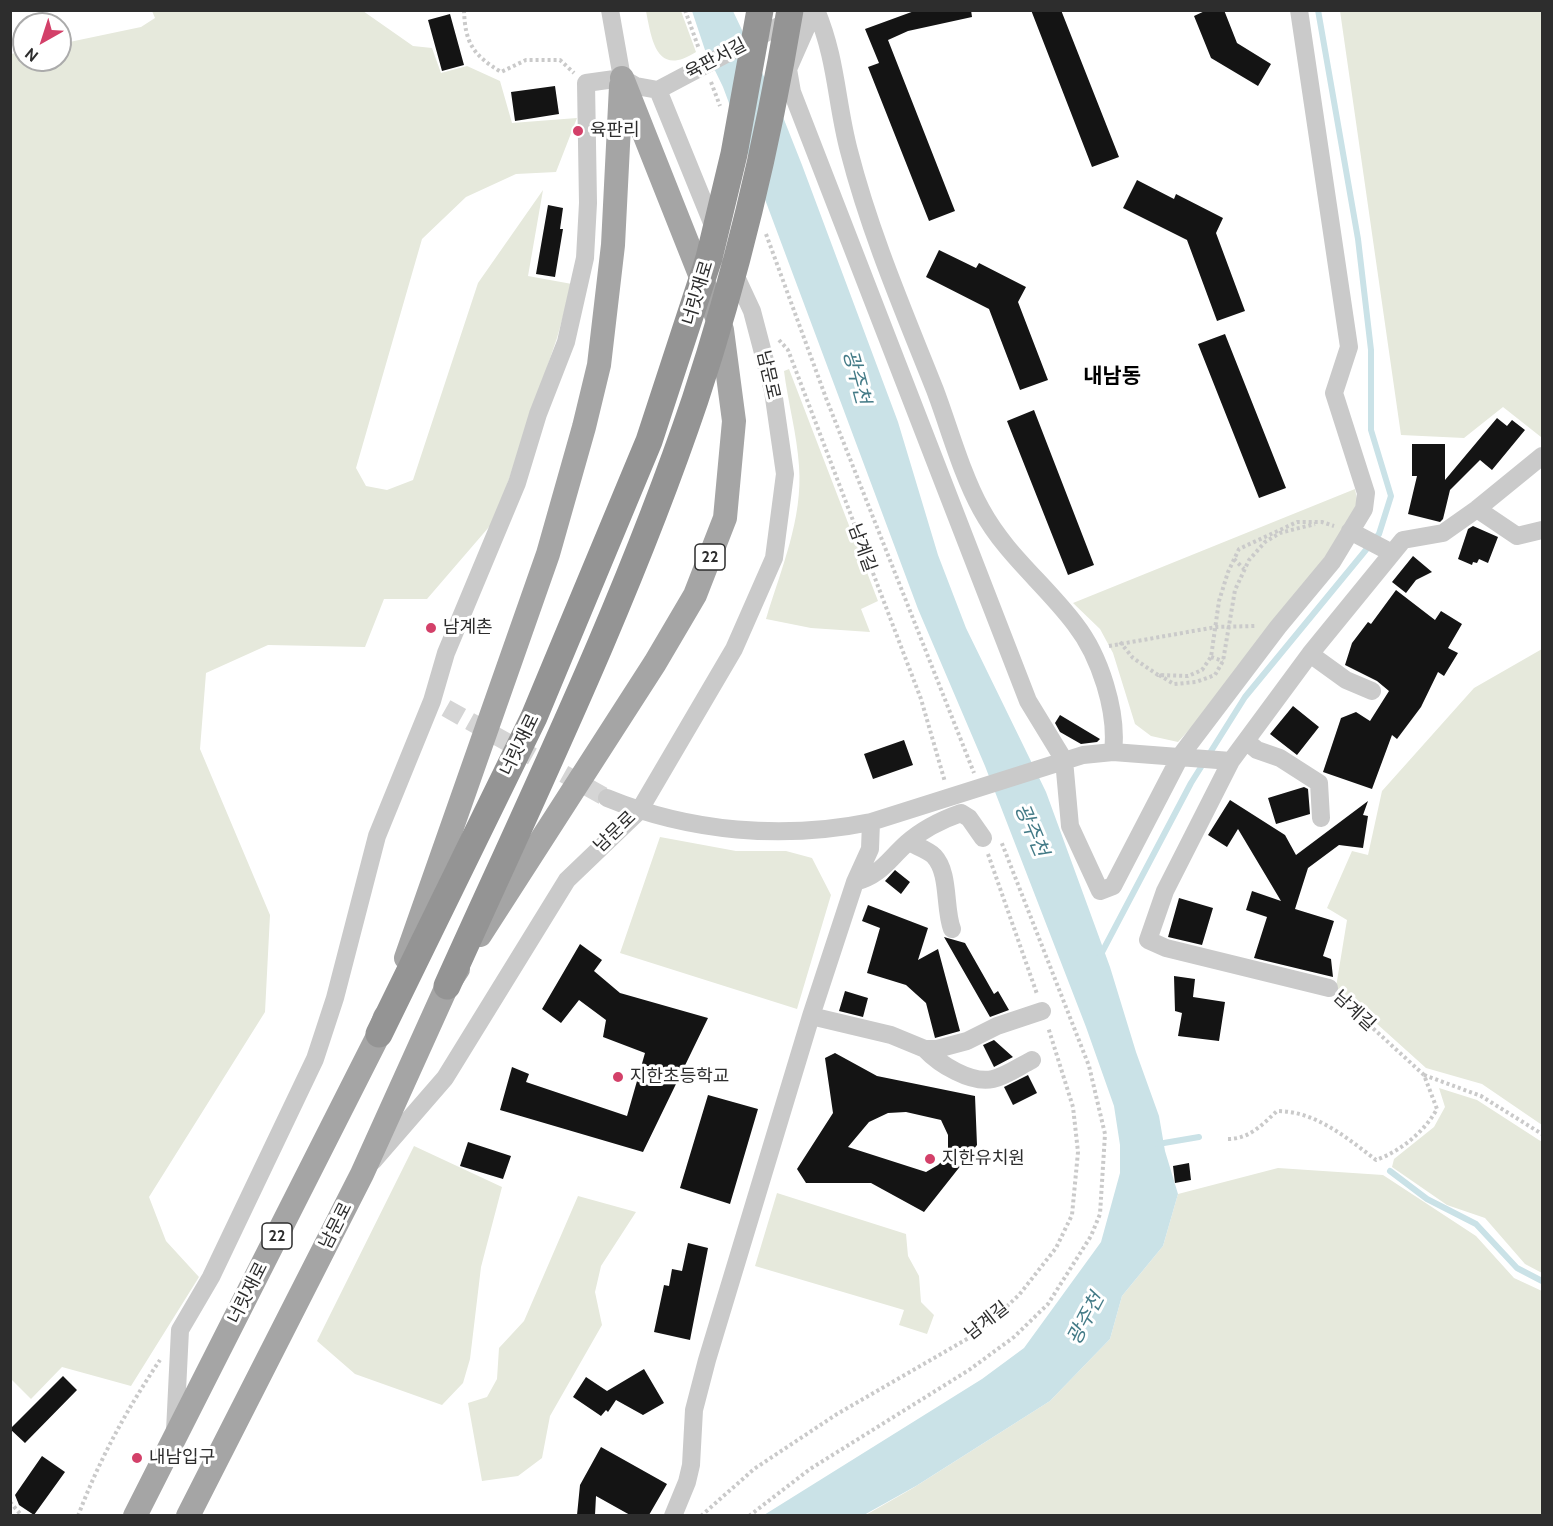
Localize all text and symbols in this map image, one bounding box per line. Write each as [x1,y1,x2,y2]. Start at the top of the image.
north arrow [12,12,72,72]
street label: 육판서길 [682,34,750,84]
text: N [21,44,42,66]
place label: 육판리 [590,120,640,142]
marker: 육판리 [571,124,585,138]
street label: 너릿재로 [678,258,718,328]
water label: 광주천 [837,347,875,407]
street label: 남문로 [752,348,784,402]
district label: 내남동 [1083,364,1141,390]
street label: 남계길 [843,521,881,575]
road number: 22 [695,544,725,570]
place label: 남계촌 [443,617,493,639]
marker: 남계촌 [424,621,438,635]
street label: 너릿재로 [496,710,544,780]
water label: 광주천 [1009,800,1053,860]
street label: 남문로 [590,807,640,857]
street label: 남계길 [1328,986,1380,1036]
place label: 지한초등학교 [630,1066,729,1088]
marker: 지한초등학교 [611,1070,625,1084]
place label: 지한유치원 [942,1148,1025,1170]
marker: 지한유치원 [923,1152,937,1166]
street label: 남문로 [315,1199,357,1253]
road number: 22 [262,1223,292,1249]
street label: 너릿재로 [223,1259,273,1327]
water label: 광주천 [1062,1289,1110,1349]
street label: 남계길 [961,1297,1013,1345]
place label: 내남입구 [149,1447,215,1469]
marker: 내남입구 [130,1451,144,1465]

